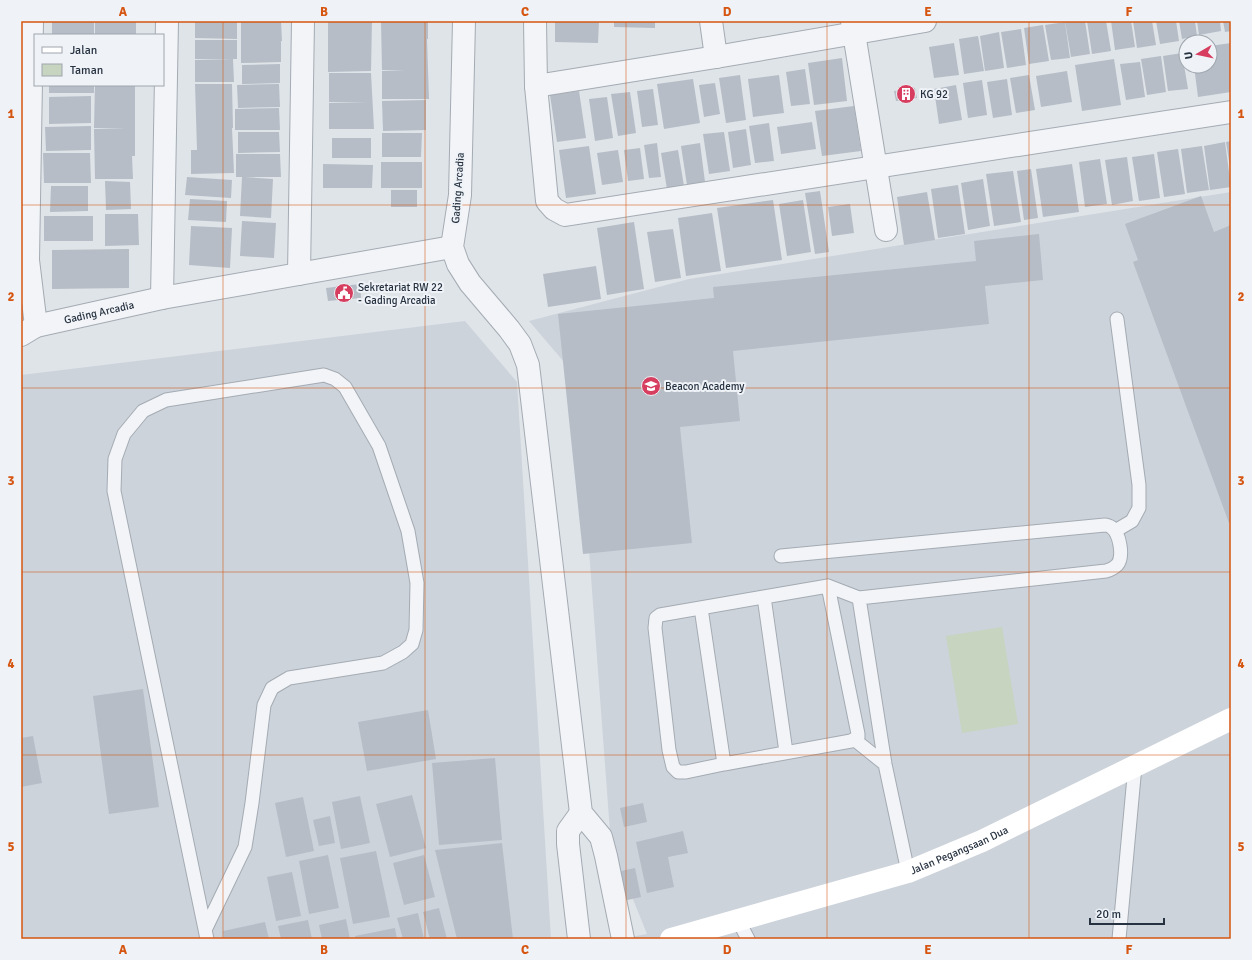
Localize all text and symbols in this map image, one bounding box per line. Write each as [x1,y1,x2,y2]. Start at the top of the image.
text: A [119,4,128,20]
text: B [320,4,328,20]
text: C [521,4,529,20]
text: D [723,4,732,20]
text: E [924,4,932,20]
text: F [1126,4,1133,20]
legend [34,34,164,86]
north arrow [1178,34,1218,74]
text: Jalan [70,43,97,58]
text: U [1182,51,1196,60]
text: Taman [70,63,103,78]
building icon: KG 92 [895,83,917,105]
place label: KG 92 [920,88,948,101]
text: 1 [7,106,15,122]
text: 1 [1237,106,1245,122]
street label: Gading Arcadia [449,152,467,224]
place label: Sekretariat RW 22 - Gading Arcadia [358,281,443,307]
public building icon: Sekretariat RW 22 - Gading Arcadia [333,282,355,304]
text: 2 [7,289,15,305]
text: 2 [1237,289,1245,305]
street label: Gading Arcadia [63,298,136,326]
school or university icon: Beacon Academy [640,375,662,397]
place label: Beacon Academy [665,380,745,393]
text: 3 [7,473,15,489]
text: 3 [1237,473,1245,489]
text: 4 [7,656,15,672]
text: 4 [1237,656,1245,672]
street label: Jalan Pegangsaan Dua [908,823,1011,877]
text: 5 [7,839,15,855]
text: 5 [1237,839,1245,855]
scale bar [1090,900,1164,926]
text: 20 m [1096,907,1121,922]
text: A [119,942,128,958]
text: B [320,942,328,958]
text: C [521,942,529,958]
text: D [723,942,732,958]
text: E [924,942,932,958]
text: F [1126,942,1133,958]

